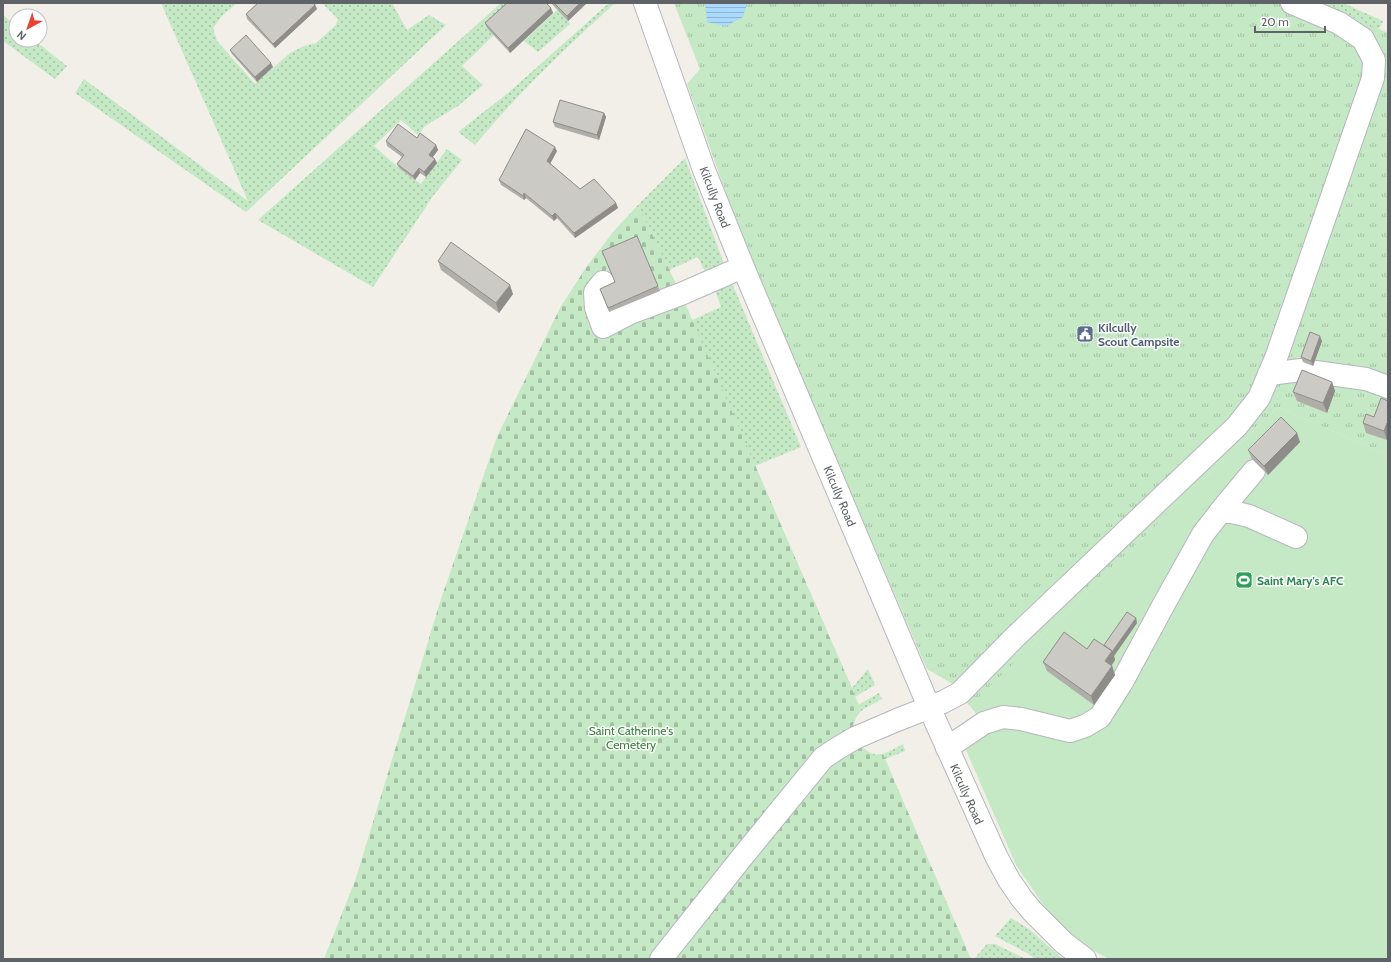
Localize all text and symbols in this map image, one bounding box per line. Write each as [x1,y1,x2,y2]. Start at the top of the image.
north arrow [8,8,48,48]
scale bar [1255,8,1325,34]
text: 20 m [1261,14,1289,29]
text: N [14,28,29,44]
street label: Kilcully Road [696,164,734,230]
place label: Kilcully Scout Campsite [1098,320,1180,349]
public building icon: Kilcully Scout Campsite [1075,324,1095,344]
street label: Kilcully Road [820,463,860,529]
sports icon: Saint Mary's AFC [1234,570,1254,590]
place label: Saint Mary's AFC [1257,573,1343,588]
park label: Saint Catherine's Cemetery [589,723,673,752]
street label: Kilcully Road [947,761,987,827]

